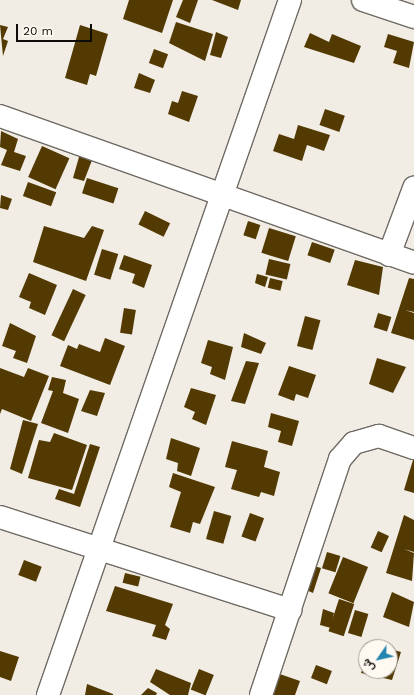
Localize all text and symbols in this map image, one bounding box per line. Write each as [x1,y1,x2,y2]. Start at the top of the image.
scale bar [18,16,94,42]
text: 20 m [23,24,53,38]
north arrow [358,639,398,679]
text: ش [359,656,378,675]

